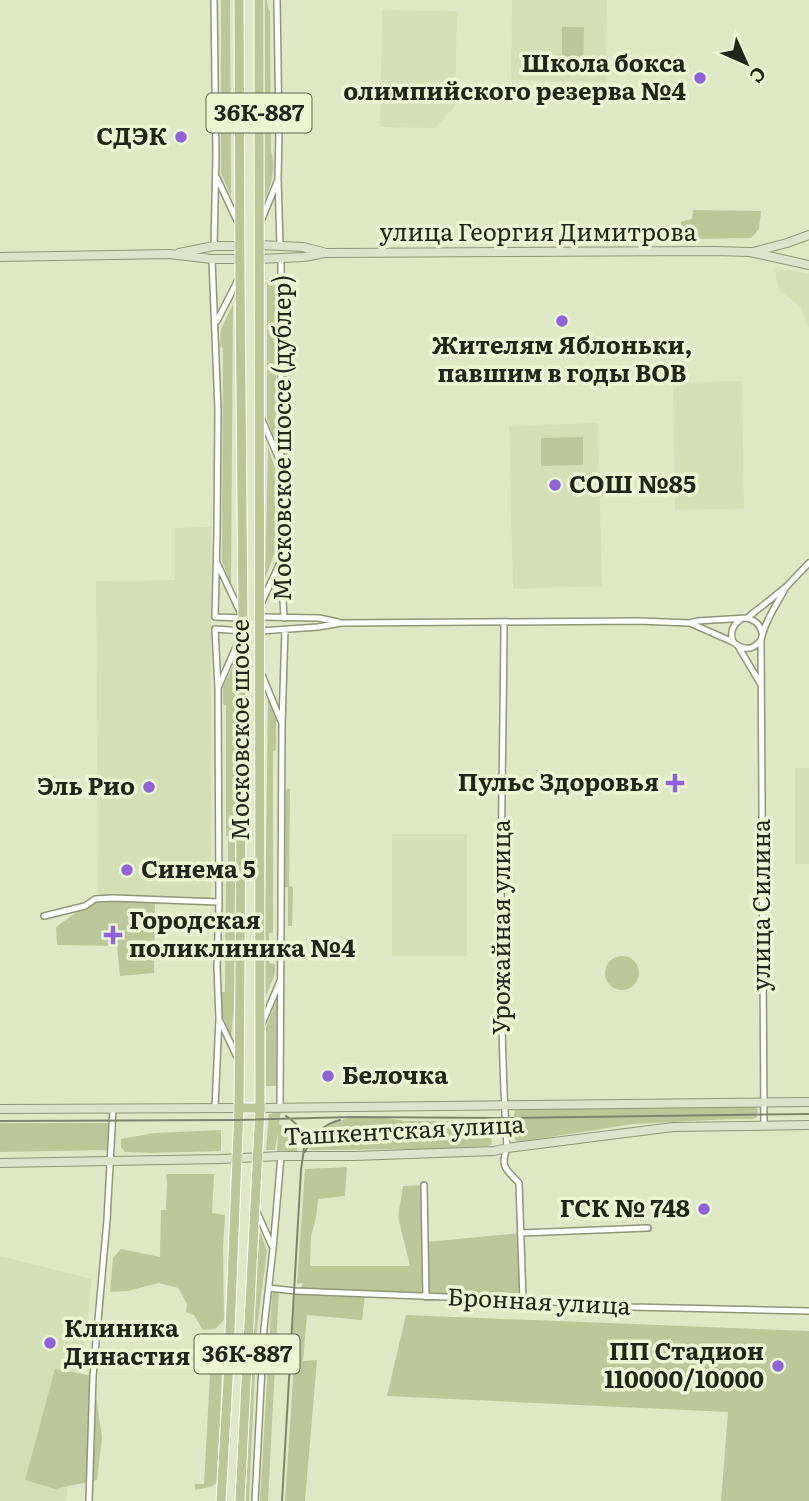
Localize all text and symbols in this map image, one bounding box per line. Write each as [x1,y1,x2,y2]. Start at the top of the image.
north arrow [711,28,781,98]
place label: Школа бокса олимпийского резерва №4 [343,44,687,107]
text: С [744,61,773,90]
marker: Школа бокса олимпийского резерва №4 [692,70,708,86]
road number: 36К-887 [206,94,312,132]
place label: СДЭК [96,117,167,152]
marker: СДЭК [173,129,189,145]
street label: улица Георгия Димитрова [379,213,697,248]
street label: Московское шоссе (дублер) [263,275,298,601]
marker: Жителям Яблоньки, павшим в годы ВОВ [554,313,570,329]
place label: Жителям Яблоньки, павшим в годы ВОВ [432,326,692,389]
place label: СОШ №85 [569,465,696,500]
marker: СОШ №85 [547,477,563,493]
street label: Московское шоссе [221,619,256,841]
place label: Пульс Здоровья [458,763,659,798]
place label: Эль Рио [37,767,135,802]
marker: Пульс Здоровья [665,773,685,793]
marker: Эль Рио [141,779,157,795]
street label: Урожайная улица [482,819,517,1035]
street label: улица Силина [742,819,777,991]
place label: Синема 5 [141,850,256,885]
marker: Синема 5 [119,862,135,878]
place label: Городская поликлиника №4 [129,901,356,964]
marker: Городская поликлиника №4 [103,925,123,945]
place label: Белочка [342,1056,448,1091]
marker: Белочка [320,1068,336,1084]
street label: Ташкентская улица [283,1105,525,1152]
place label: ГСК № 748 [560,1189,690,1224]
marker: ГСК № 748 [696,1201,712,1217]
street label: Бронная улица [447,1277,632,1322]
place label: Клиника Династия [64,1309,190,1372]
place label: ПП Стадион 110000/10000 [604,1332,764,1395]
road number: 36К-887 [194,1334,300,1373]
marker: Клиника Династия [42,1335,58,1351]
marker: ПП Стадион 110000/10000 [770,1358,786,1374]

